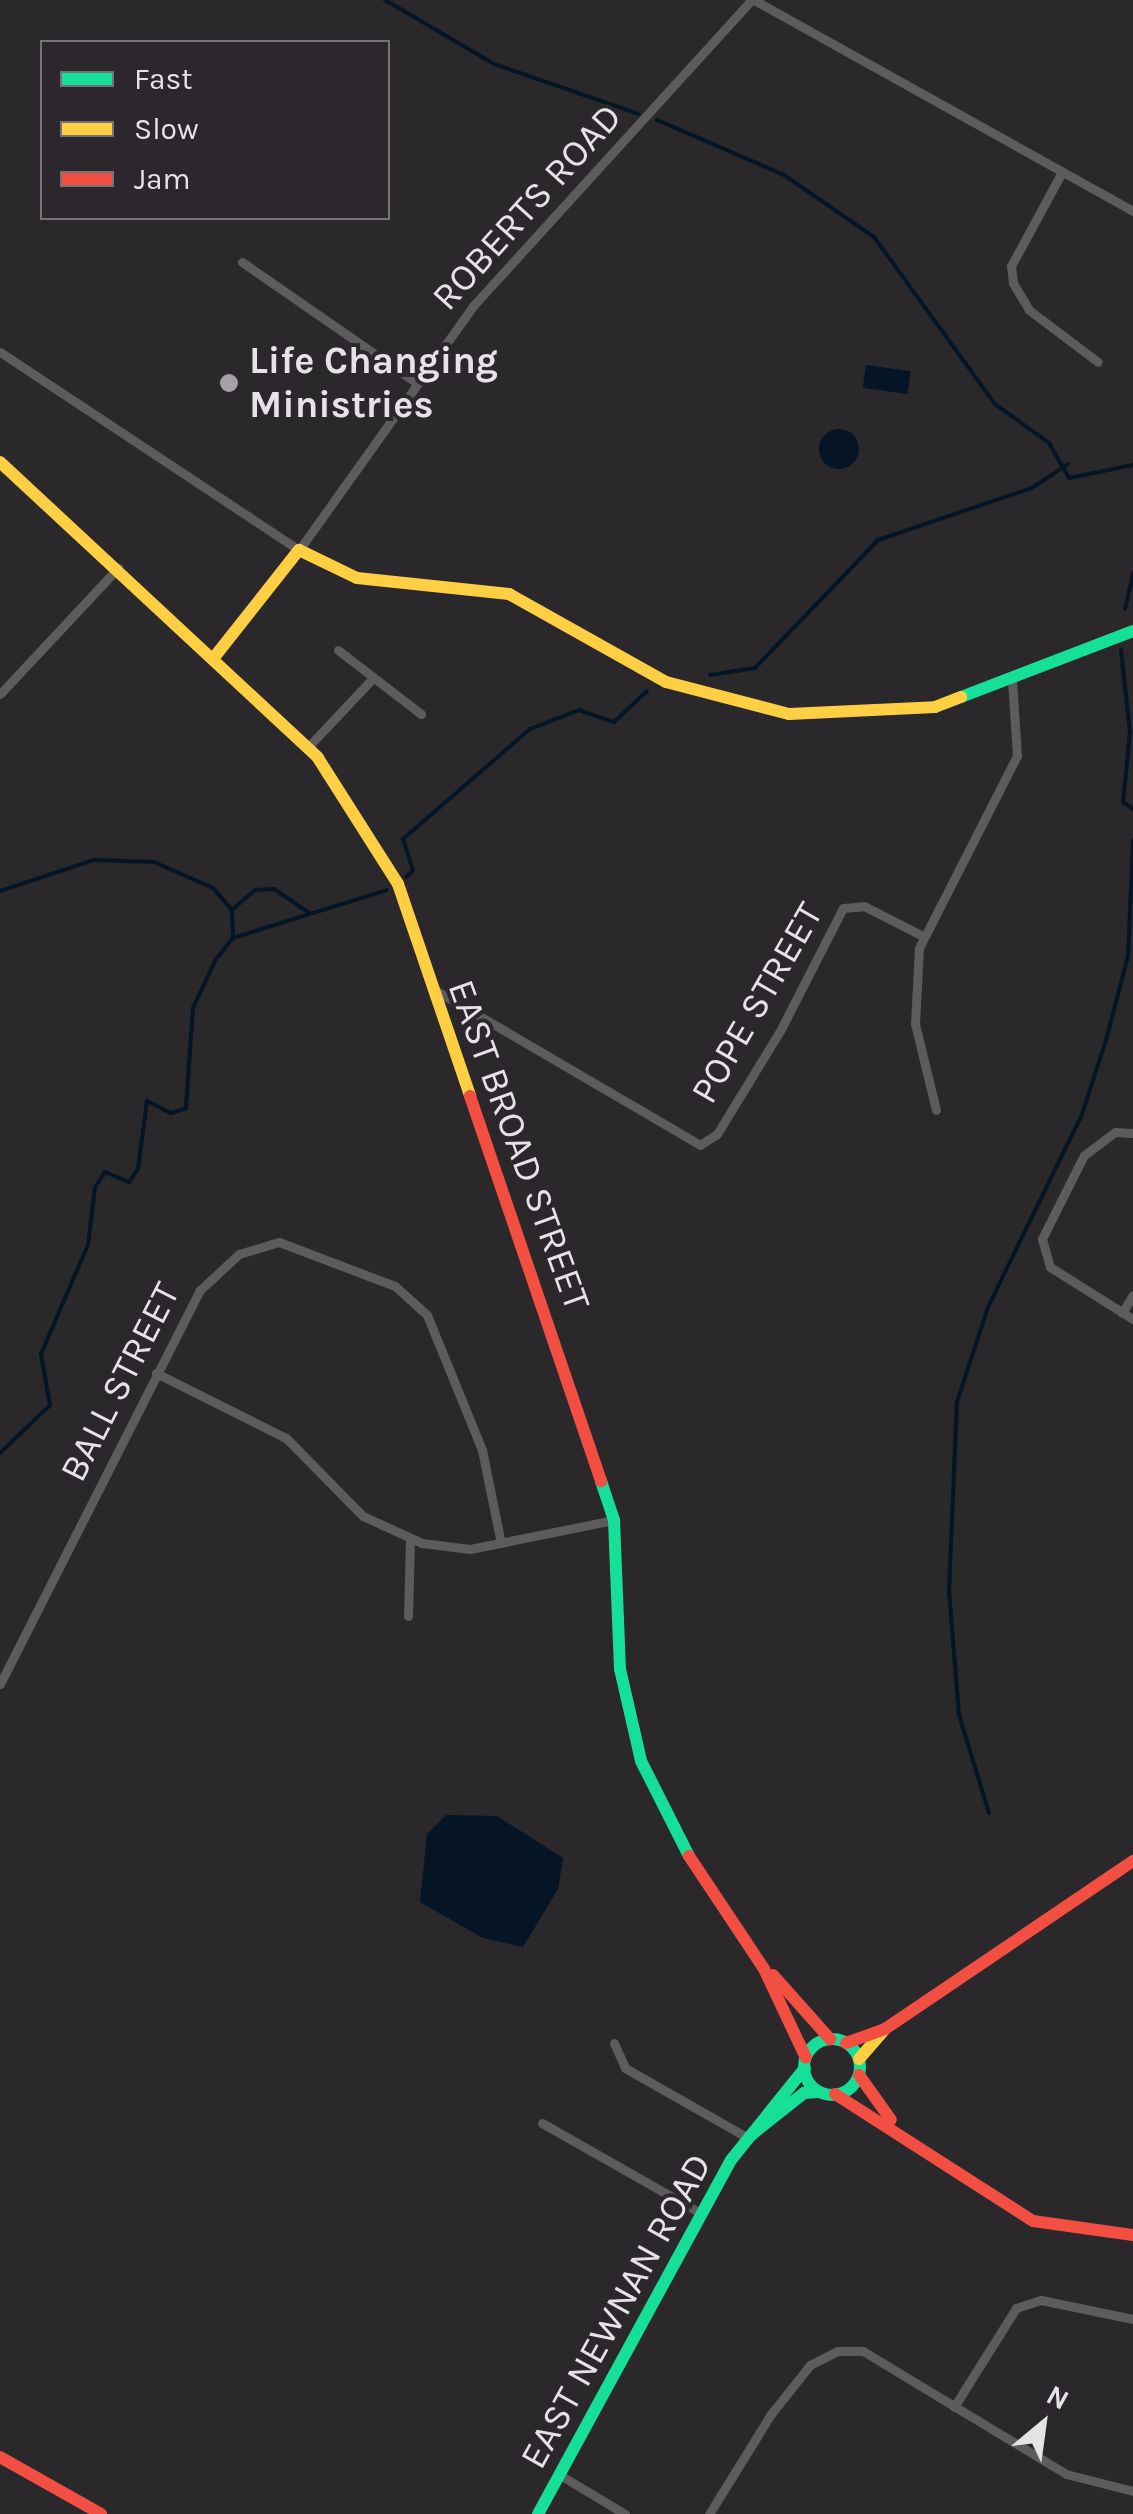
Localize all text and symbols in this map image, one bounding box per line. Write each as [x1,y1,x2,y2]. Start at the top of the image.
legend [40,40,390,220]
text: Fast [134,61,193,97]
street label: ROBERTS ROAD [422,94,632,320]
text: Slow [134,111,199,147]
text: Jam [134,161,191,197]
place label: Life Changing Ministries [249,338,498,428]
marker: Life Changing Ministries [218,372,240,394]
street label: POPE STREET [681,895,833,1111]
street label: EAST BROAD STREET [438,973,600,1317]
street label: BALL STREET [50,1275,190,1489]
street label: EAST NEWNAN ROAD [510,2146,722,2476]
north arrow [993,2374,1093,2474]
text: N [1041,2378,1075,2417]

